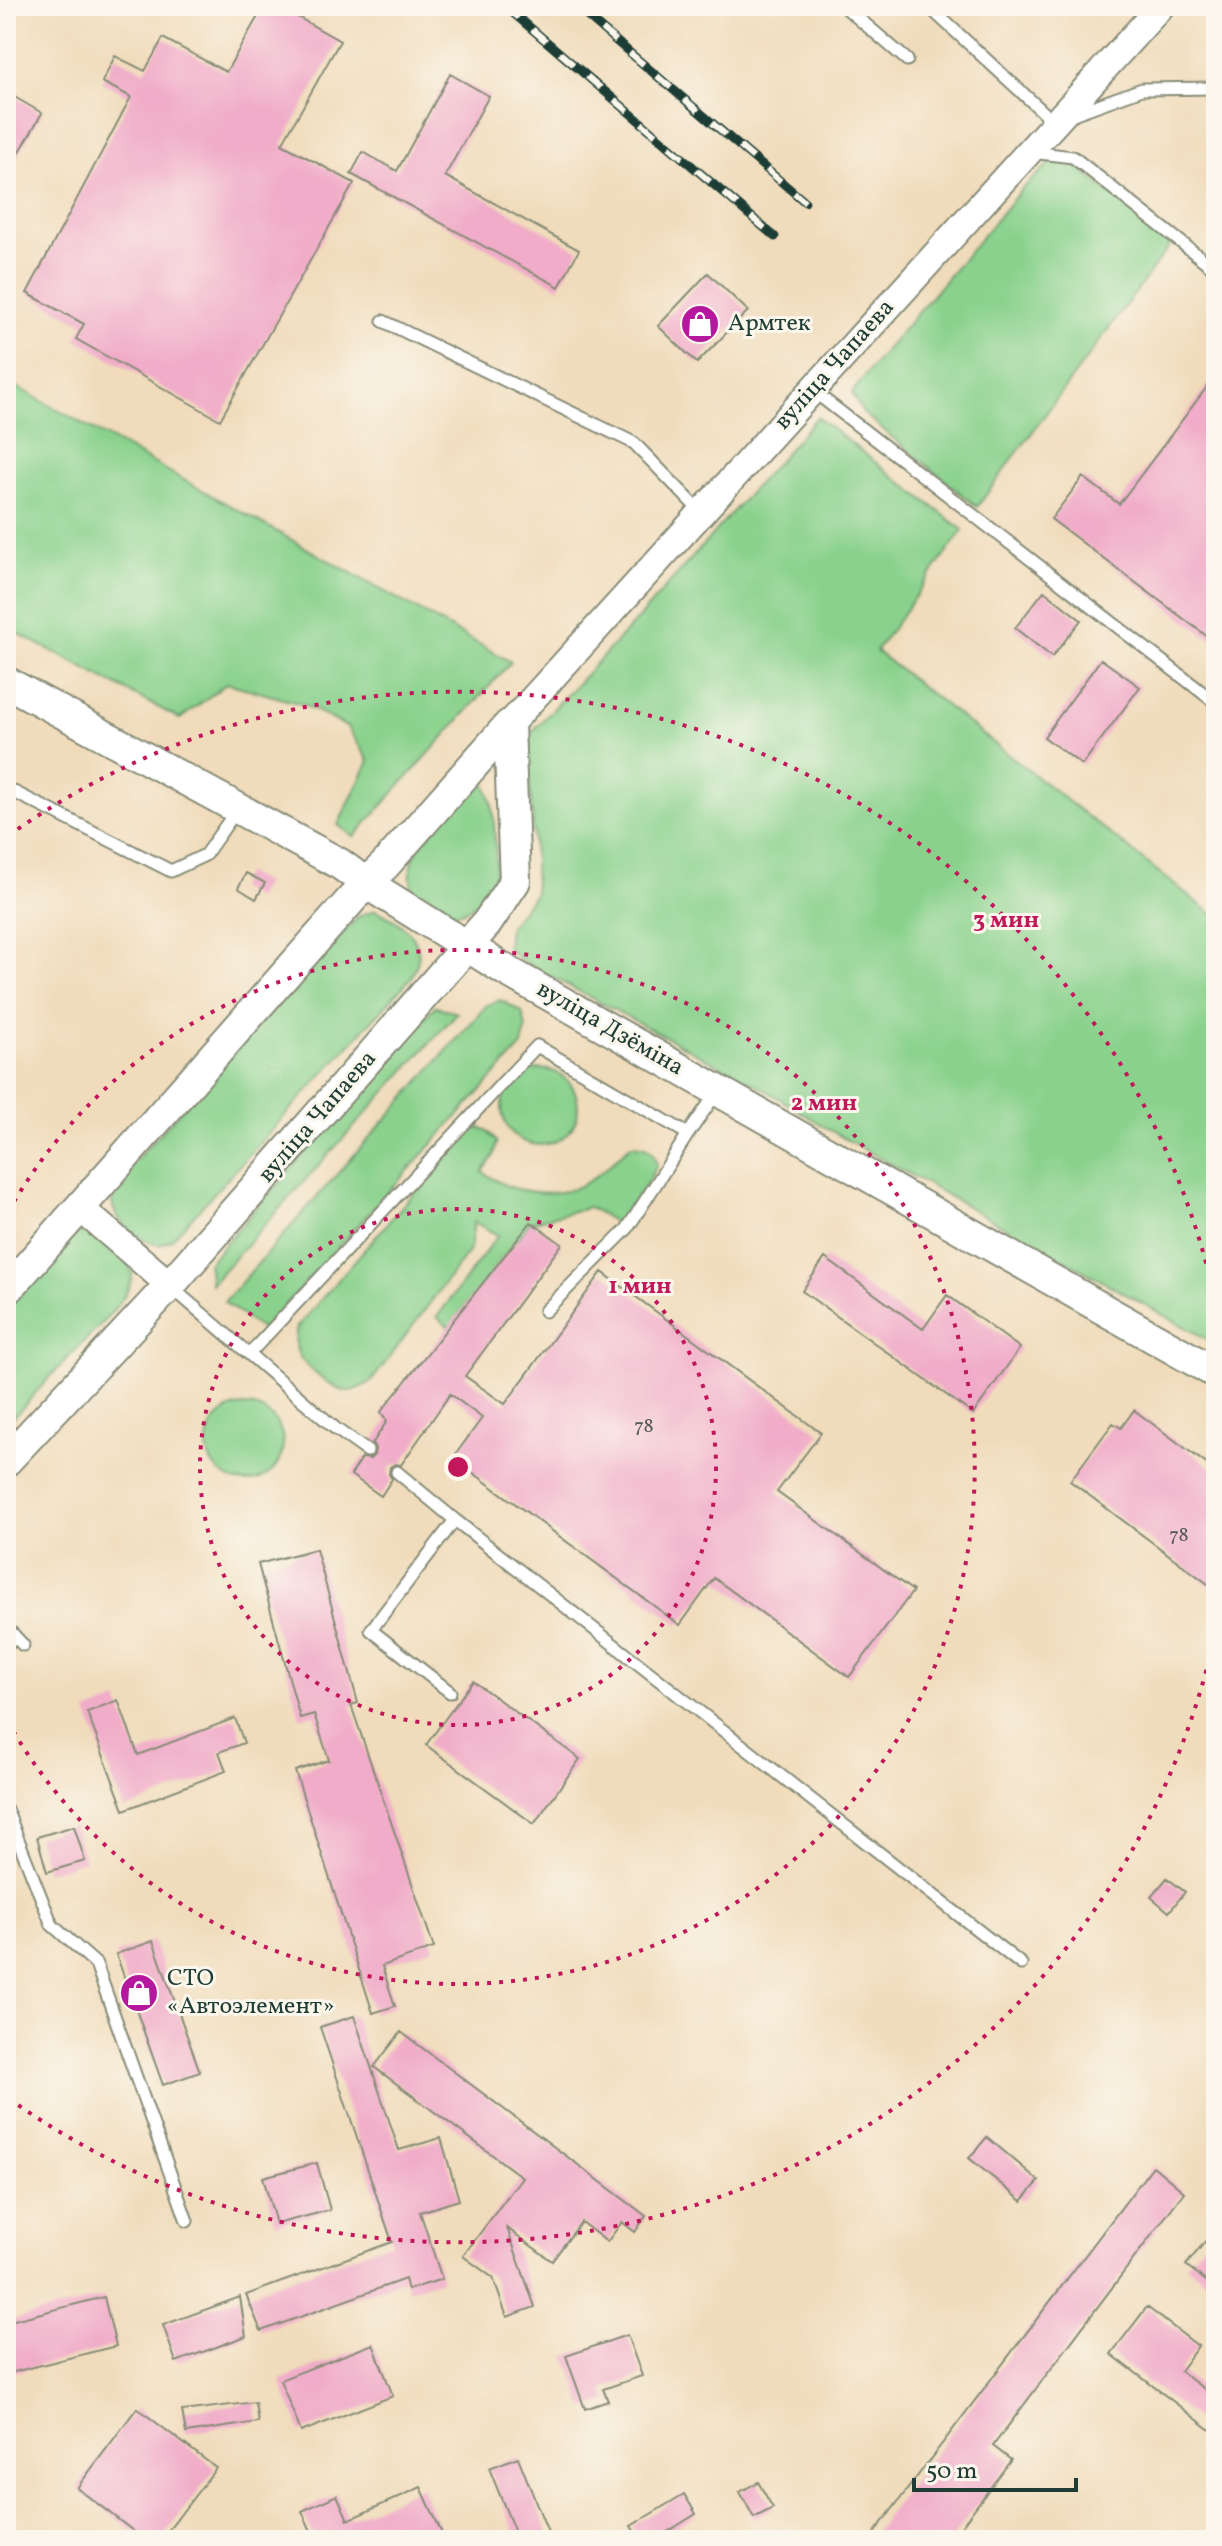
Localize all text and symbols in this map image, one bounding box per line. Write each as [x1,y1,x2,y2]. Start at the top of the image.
street label: вуліца Чапаева [767,292,903,438]
shop icon: Армтек [679,303,721,345]
place label: Армтек [728,307,811,341]
text: 3 мин [973,904,1039,938]
street label: вуліца Дзёміна [530,973,690,1085]
street label: вуліца Чапаева [251,1043,385,1191]
text: 2 мин [791,1087,857,1121]
text: 1 мин [608,1270,672,1304]
house number: 78 [634,1413,654,1441]
centre of rings [444,1453,472,1481]
house number: 78 [1169,1522,1189,1550]
place label: СТО «Автоэлемент» [167,1962,334,2024]
shop icon: СТО «Автоэлемент» [118,1972,160,2014]
scale bar [914,2442,1076,2492]
text: 50 m [926,2455,978,2489]

